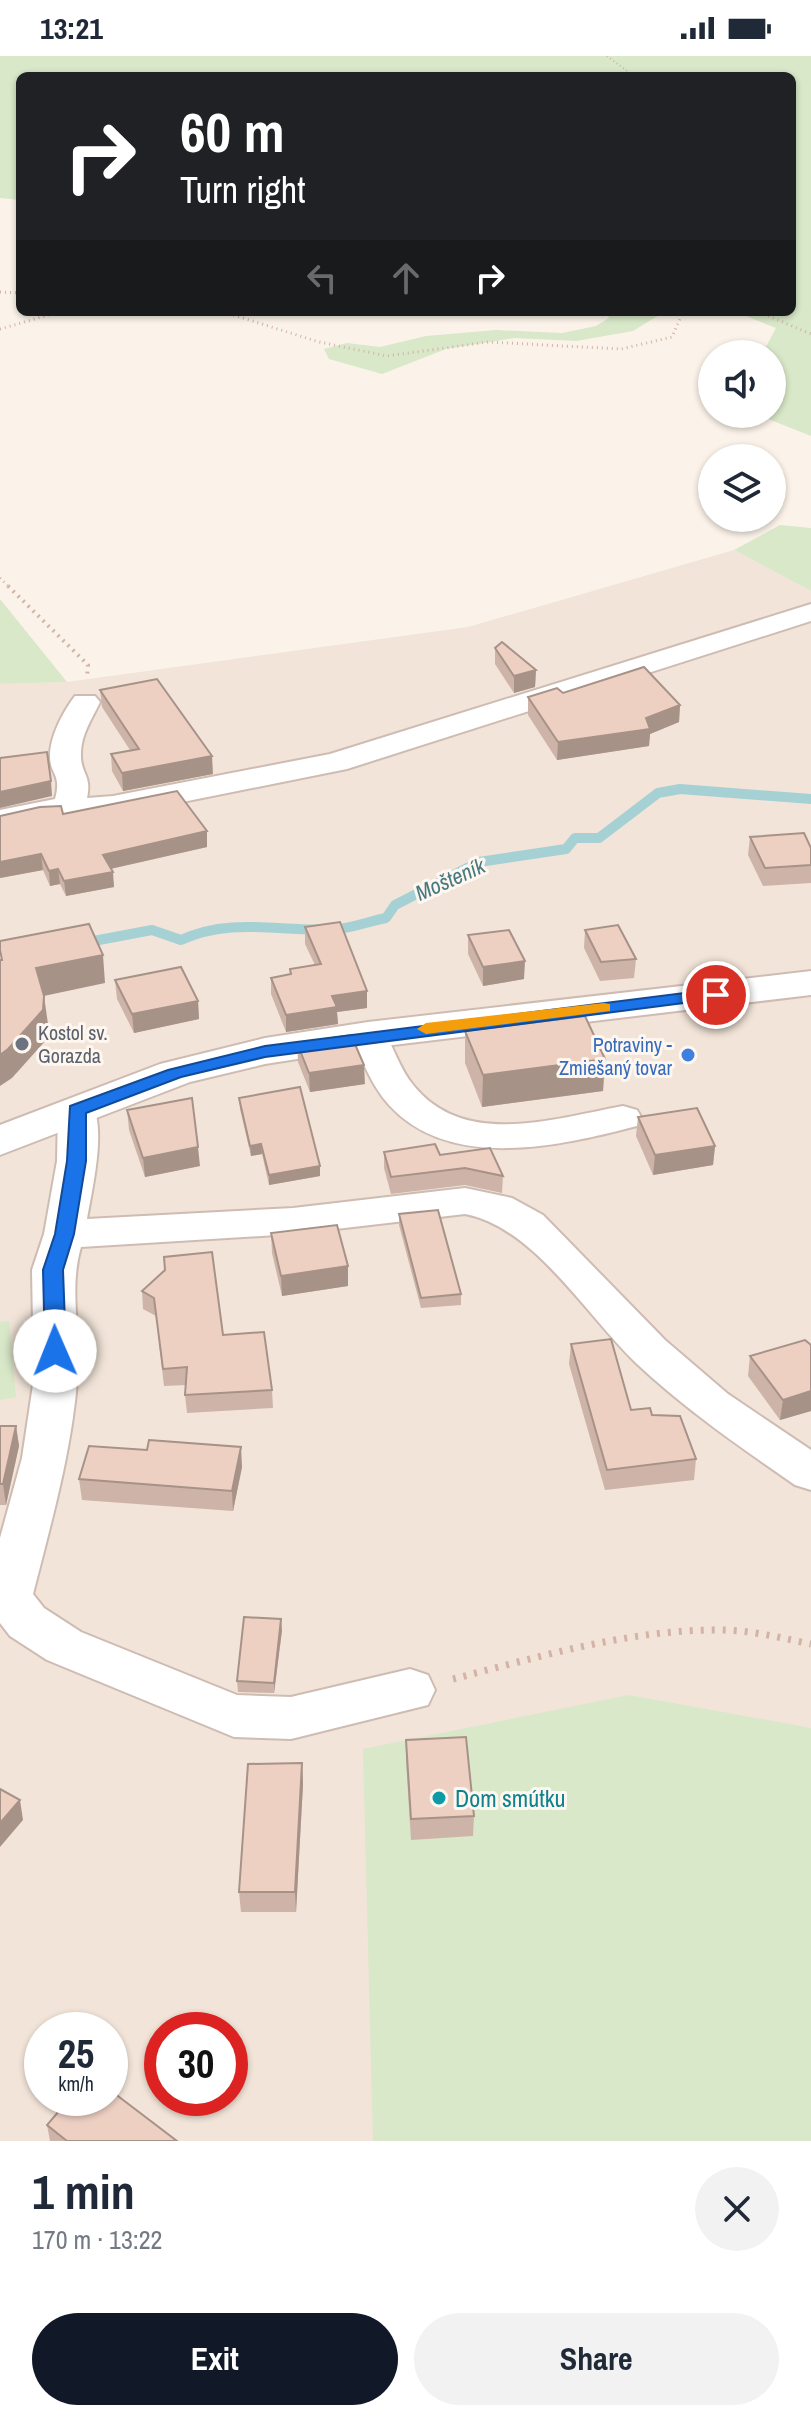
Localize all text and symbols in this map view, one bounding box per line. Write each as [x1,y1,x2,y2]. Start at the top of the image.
text: 13:21 [40,8,103,48]
text: 60 m [180,94,285,169]
icon: right [48,104,152,208]
text: Turn right [180,166,305,214]
icon: left [300,256,344,300]
icon: ahead [384,256,428,300]
icon: right [468,256,512,300]
map controls [698,340,786,532]
button: sound [698,340,786,428]
button: layers [698,444,786,532]
water label: Mošteník [410,850,490,908]
pin [682,961,750,1029]
icon: arrive [694,973,738,1017]
place label: Kostol sv. Gorazda [38,1019,108,1069]
place label: Potraviny - Zmiešaný tovar [559,1031,673,1081]
marker: Kostol sv. Gorazda [13,1035,31,1053]
marker: Potraviny - Zmiešaný tovar [679,1046,697,1064]
position arrow [13,1309,97,1393]
place label: Dom smútku [455,1782,565,1814]
marker: Dom smútku [430,1789,448,1807]
speed limit sign: 30 [144,2012,248,2116]
text: 25 [58,2027,94,2080]
text: km/h [58,2070,94,2097]
text: 1 min [32,2159,135,2224]
button: close [695,2167,779,2251]
text: 170 m · 13:22 [32,2222,162,2257]
button: Exit [32,2313,398,2405]
button: Share [414,2313,779,2405]

